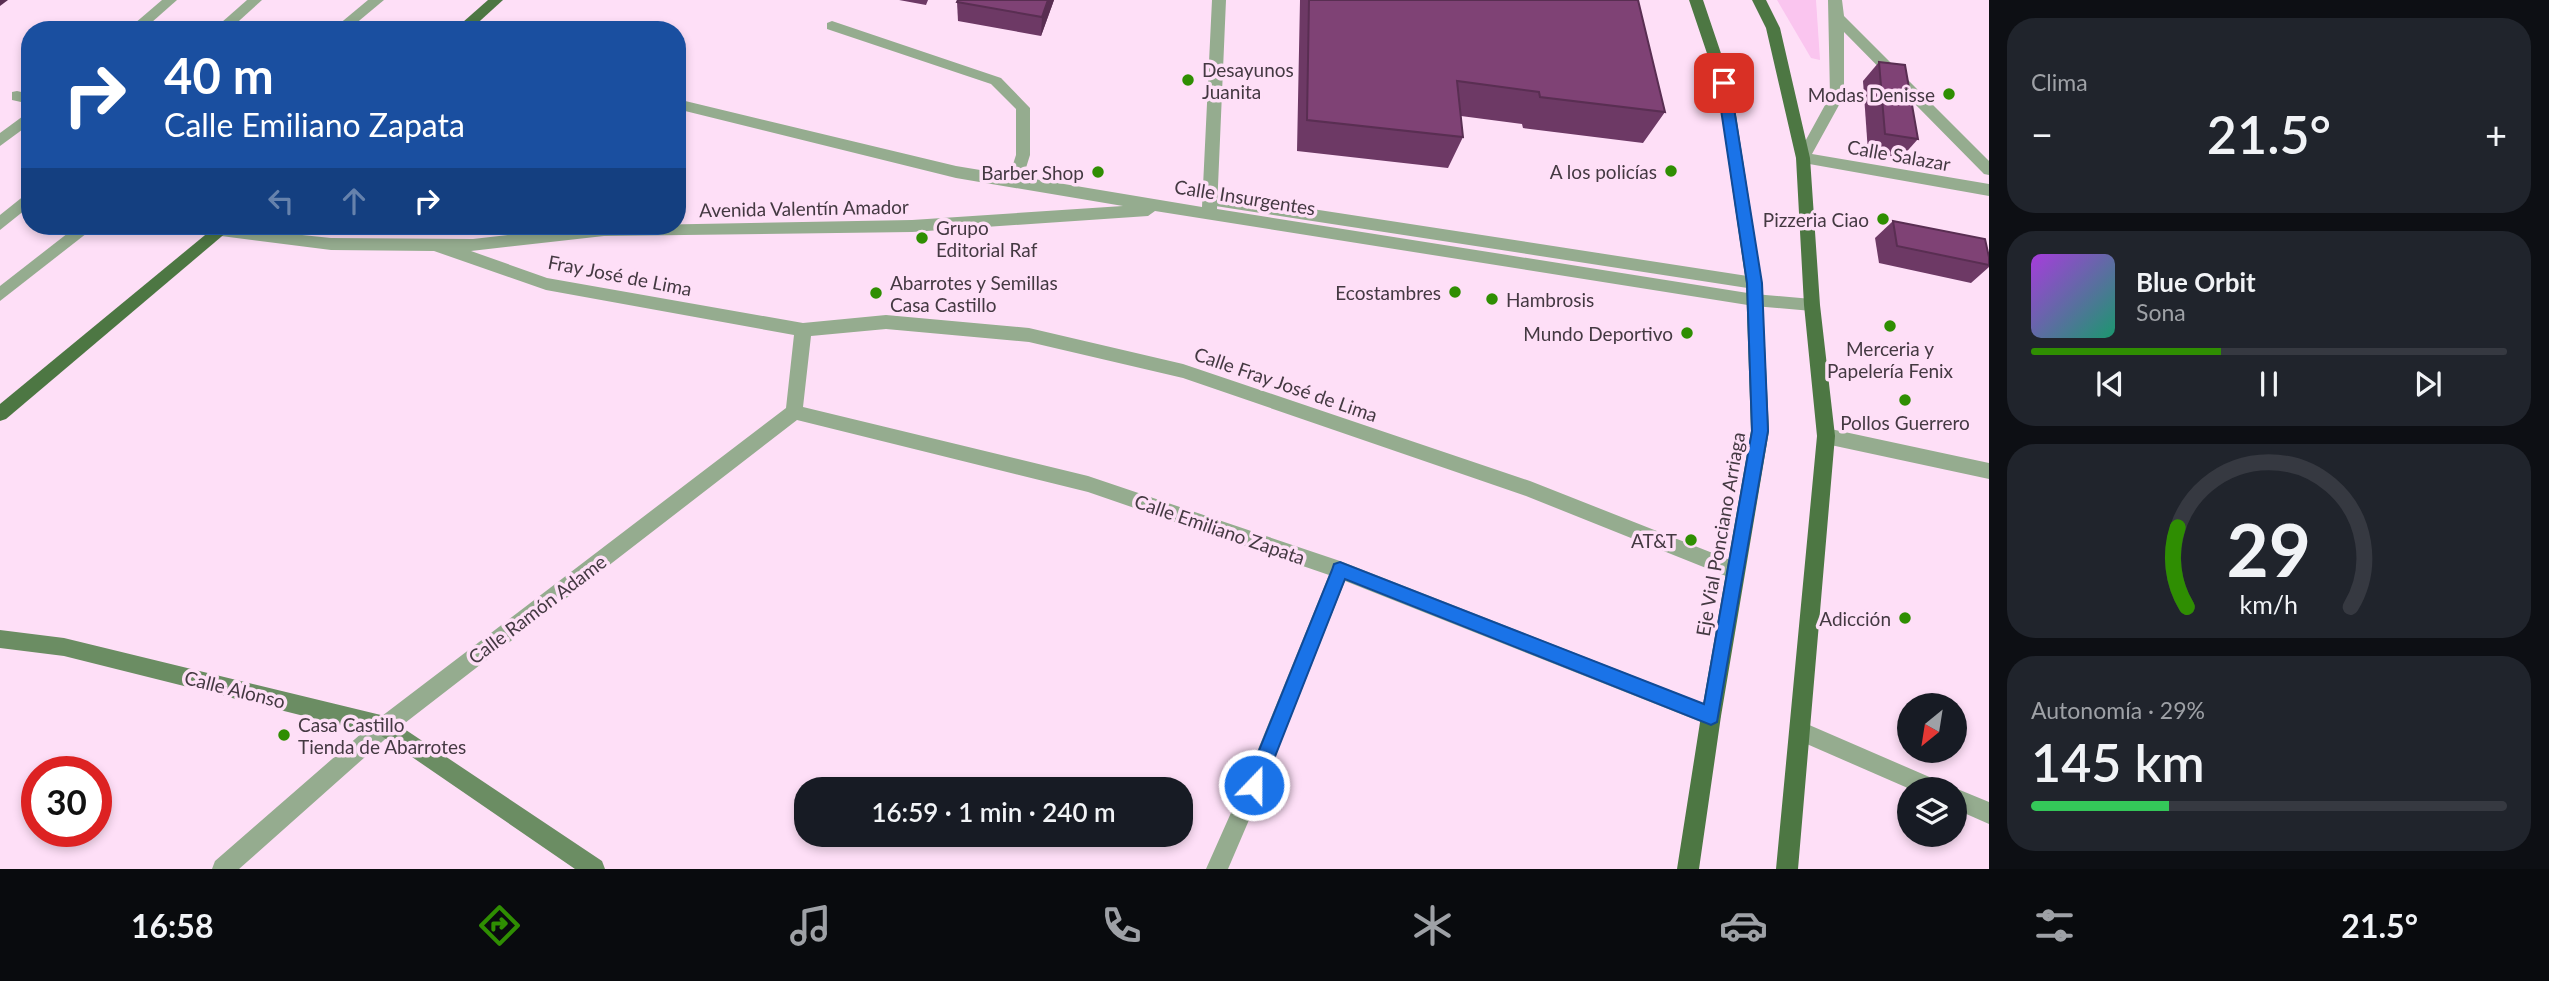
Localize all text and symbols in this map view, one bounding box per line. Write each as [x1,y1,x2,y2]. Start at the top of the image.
text: 40 m [164,46,274,104]
icon: right [49,49,140,140]
pin [1694,53,1754,113]
place label: Desayunos Juanita [1202,58,1294,103]
icon: arrive [1705,64,1743,102]
text: Clima [2031,68,2088,96]
marker: Desayunos Juanita [1180,72,1196,88]
place label: Modas Denisse [1808,83,1935,106]
marker: Modas Denisse [1941,86,1957,102]
text: 21.5° [2207,103,2331,165]
text: Calle Emiliano Zapata [164,105,465,144]
text: − [2031,111,2053,157]
text: + [2485,111,2507,157]
street label: Calle Salazar [1846,135,1953,175]
place label: A los policías [1550,160,1657,183]
place label: Barber Shop [981,161,1084,184]
marker: A los policías [1663,163,1679,179]
marker: Barber Shop [1090,164,1106,180]
street label: Calle Insurgentes [1173,174,1317,220]
icon: left [262,182,300,220]
icon: ahead [335,182,373,220]
icon: right [408,182,446,220]
street label: Avenida Valentín Amador [699,195,909,221]
place label: Pizzeria Ciao [1763,208,1869,231]
marker: Pizzeria Ciao [1875,211,1891,227]
place label: Grupo Editorial Raf [936,216,1038,261]
marker: Grupo Editorial Raf [914,230,930,246]
street label: Fray José de Lima [546,250,694,300]
text: Blue Orbit [2136,266,2256,298]
place label: Abarrotes y Semillas Casa Castillo [890,271,1058,316]
place label: Ecostambres [1335,281,1441,304]
marker: Ecostambres [1447,284,1463,300]
marker: Abarrotes y Semillas Casa Castillo [868,285,884,301]
place label: Hambrosis [1506,288,1594,311]
marker: Hambrosis [1484,291,1500,307]
text: Sona [2136,298,2186,326]
marker: Merceria y Papelería Fenix [1882,318,1898,334]
place label: Mundo Deportivo [1523,322,1673,345]
marker: Mundo Deportivo [1679,325,1695,341]
place label: Merceria y Papelería Fenix [1827,337,1954,382]
street label: Calle Fray José de Lima [1191,342,1381,426]
icon: previous [2091,365,2129,403]
icon: pause [2250,365,2288,403]
icon: next [2409,365,2447,403]
marker: Pollos Guerrero [1897,392,1913,408]
place label: Pollos Guerrero [1840,411,1970,434]
street label: Eje Vial Ponciano Arriaga [1691,430,1749,638]
street label: Calle Emiliano Zapata [1132,489,1308,569]
text: 29 [2227,505,2311,593]
place label: AT&T [1631,529,1677,552]
marker: AT&T [1683,532,1699,548]
street label: Calle Ramón Adame [463,550,611,668]
text: km/h [2240,589,2298,619]
place label: Adicción [1819,607,1891,630]
marker: Adicción [1897,610,1913,626]
street label: Calle Alonso [182,665,288,713]
north arrow [1897,693,1967,763]
map controls [1897,693,1967,847]
text: Autonomía · 29% [2031,696,2205,724]
place label: Casa Castillo Tienda de Abarrotes [298,713,466,758]
marker: Casa Castillo Tienda de Abarrotes [276,727,292,743]
text: 145 km [2031,731,2205,793]
position arrow [1217,748,1291,822]
speed limit sign: 30 [21,756,112,847]
button: layers [1897,777,1967,847]
text: 16:59 · 1 min · 240 m [871,796,1116,828]
icon: directions [475,901,524,950]
icon: music [786,901,835,950]
icon: phone [1097,901,1146,950]
icon: climate [1408,901,1457,950]
icon: car [1719,901,1768,950]
icon: filters [2030,901,2079,950]
text: 16:58 [131,906,213,945]
text: 21.5° [2341,906,2418,945]

